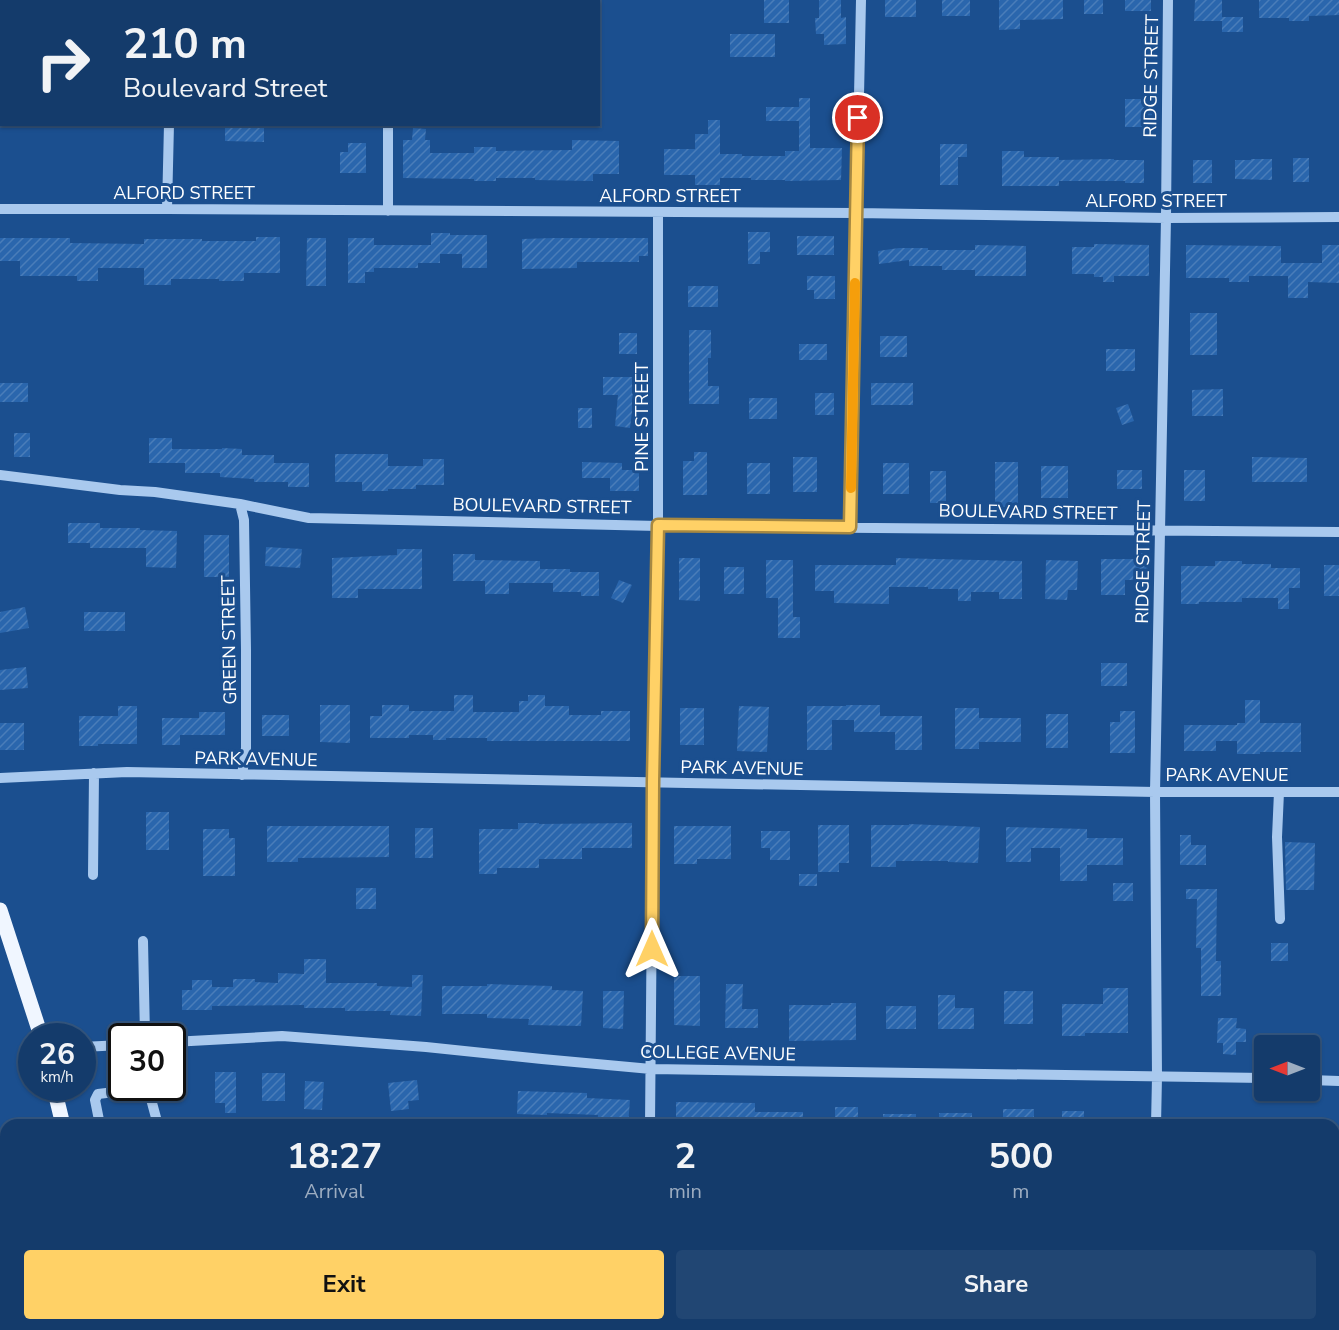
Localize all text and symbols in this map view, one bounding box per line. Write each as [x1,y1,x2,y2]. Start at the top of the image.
street label: RIDGE STREET [1138,14,1164,138]
text: 210 m [123,16,247,73]
icon: right [24,24,102,102]
text: Boulevard Street [123,70,327,107]
pin [832,92,883,143]
icon: arrive [841,101,874,134]
street label: ALFORD STREET [113,181,255,205]
street label: ALFORD STREET [599,184,741,208]
street label: ALFORD STREET [1085,189,1227,213]
street label: PINE STREET [630,362,654,472]
street label: BOULEVARD STREET [452,492,632,520]
street label: BOULEVARD STREET [938,498,1118,526]
street label: RIDGE STREET [1130,500,1156,624]
street label: GREEN STREET [216,575,242,705]
street label: PARK AVENUE [194,746,318,772]
street label: PARK AVENUE [680,755,804,781]
street label: PARK AVENUE [1165,763,1289,787]
position arrow [620,917,684,981]
speed limit sign: 30 [108,1023,186,1101]
text: 26 [39,1034,75,1075]
north arrow [1254,1035,1320,1101]
map controls [1254,1035,1320,1101]
street label: COLLEGE AVENUE [640,1040,796,1066]
text: km/h [40,1067,74,1087]
text: 18:27 [287,1132,382,1181]
text: 2 [674,1132,696,1181]
text: 500 [988,1132,1053,1181]
text: Arrival [304,1178,364,1205]
text: min [669,1178,702,1205]
text: m [1012,1178,1029,1205]
button: Exit [24,1250,664,1319]
button: Share [676,1250,1316,1319]

